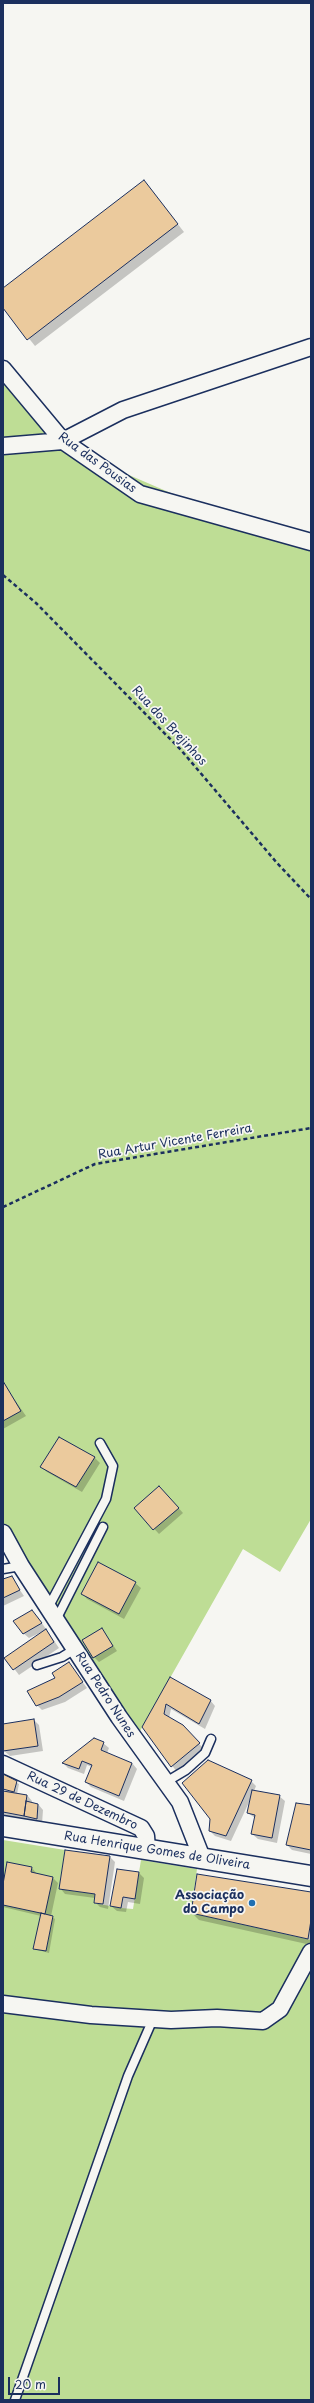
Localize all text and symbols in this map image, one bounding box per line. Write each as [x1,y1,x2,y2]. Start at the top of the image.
street label: Rua das Pousias [55,430,139,496]
street label: Rua dos Brejinhos [129,683,209,769]
street label: Rua Artur Vicente Ferreira [97,1121,253,1163]
street label: Rua Pedro Nunes [72,1650,138,1740]
street label: Rua 29 de Dezembro [24,1769,140,1833]
street label: Rua Henrique Gomes de Oliveira [63,1829,251,1873]
place label: Associação do Campo [175,1889,244,1917]
marker: Associação do Campo [247,1898,257,1908]
scale bar [10,2369,62,2395]
text: 20 m [15,2375,46,2393]

